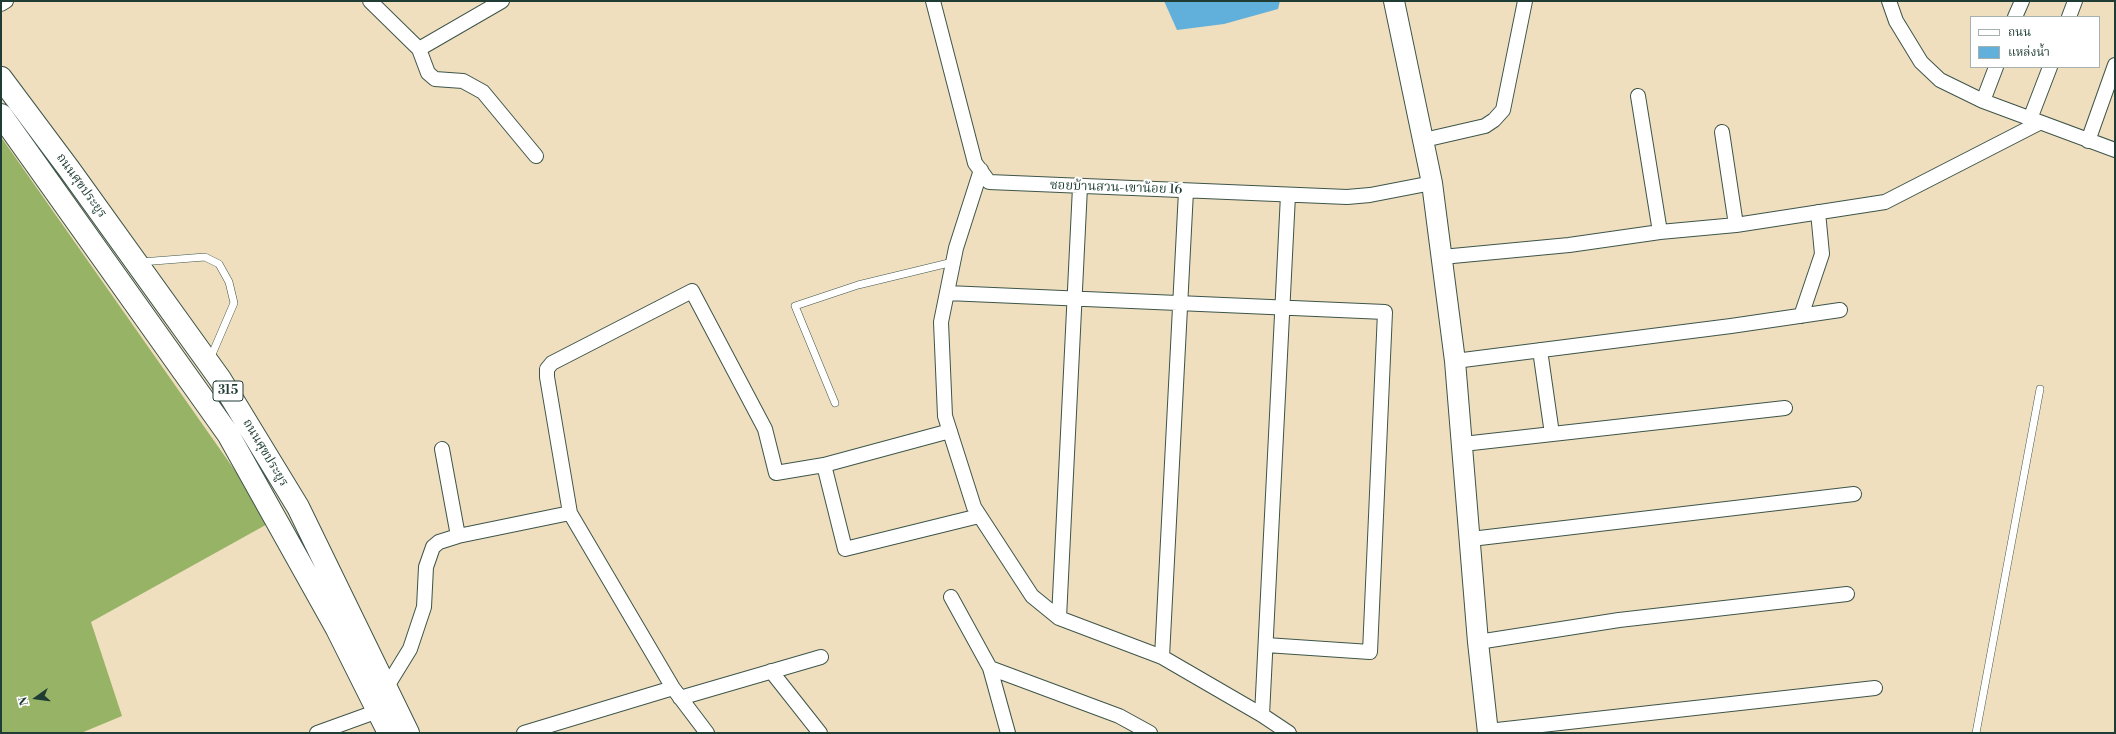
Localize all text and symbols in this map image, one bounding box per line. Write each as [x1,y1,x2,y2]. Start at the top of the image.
legend [1970,16,2100,68]
text: ถนน [2008,25,2031,40]
text: แหล่งน้ำ [2008,45,2050,60]
street label: ถนนศุขประยูร [52,151,110,221]
street label: ซอยบ้านสวน-เขาน้อย 16 [1050,178,1182,198]
road number: 315 [213,381,243,401]
street label: ถนนศุขประยูร [239,416,291,490]
north arrow [16,678,56,718]
text: N [17,695,32,707]

